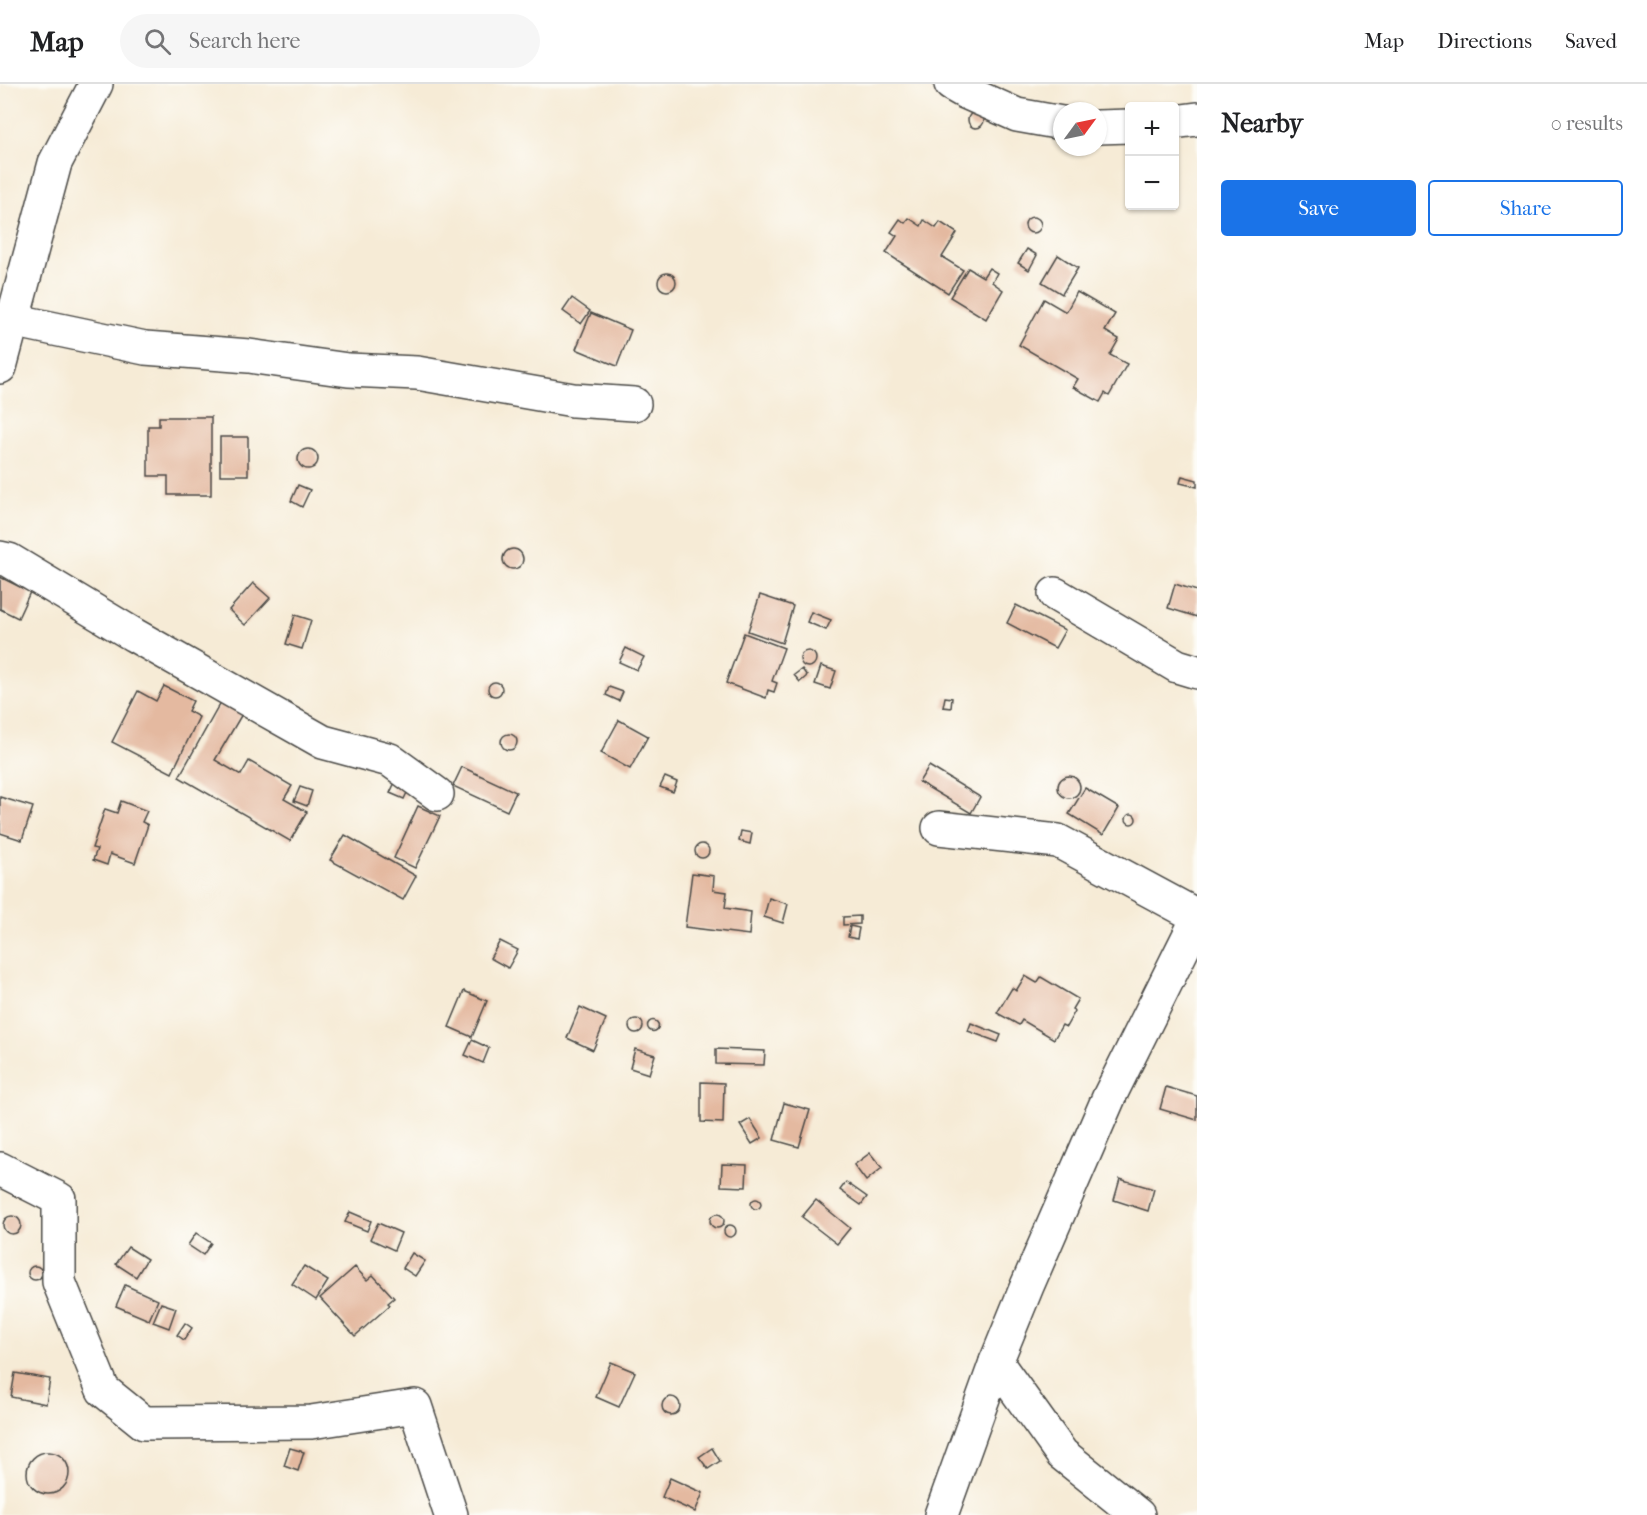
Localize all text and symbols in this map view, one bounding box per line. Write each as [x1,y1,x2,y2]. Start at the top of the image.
search box [120,14,540,68]
text: Map [30,25,84,58]
icon: search [141,25,174,58]
text: Search here [189,28,300,54]
text: Map [1364,29,1404,53]
text: Directions [1437,29,1532,53]
text: Saved [1565,29,1617,53]
north arrow [1053,102,1107,156]
map controls [1125,102,1179,210]
button: + [1125,102,1179,156]
text: Nearby [1221,108,1303,139]
text: 0 results [1551,112,1623,135]
button: − [1125,156,1179,210]
button: Save [1221,180,1416,236]
button: Share [1428,180,1623,236]

